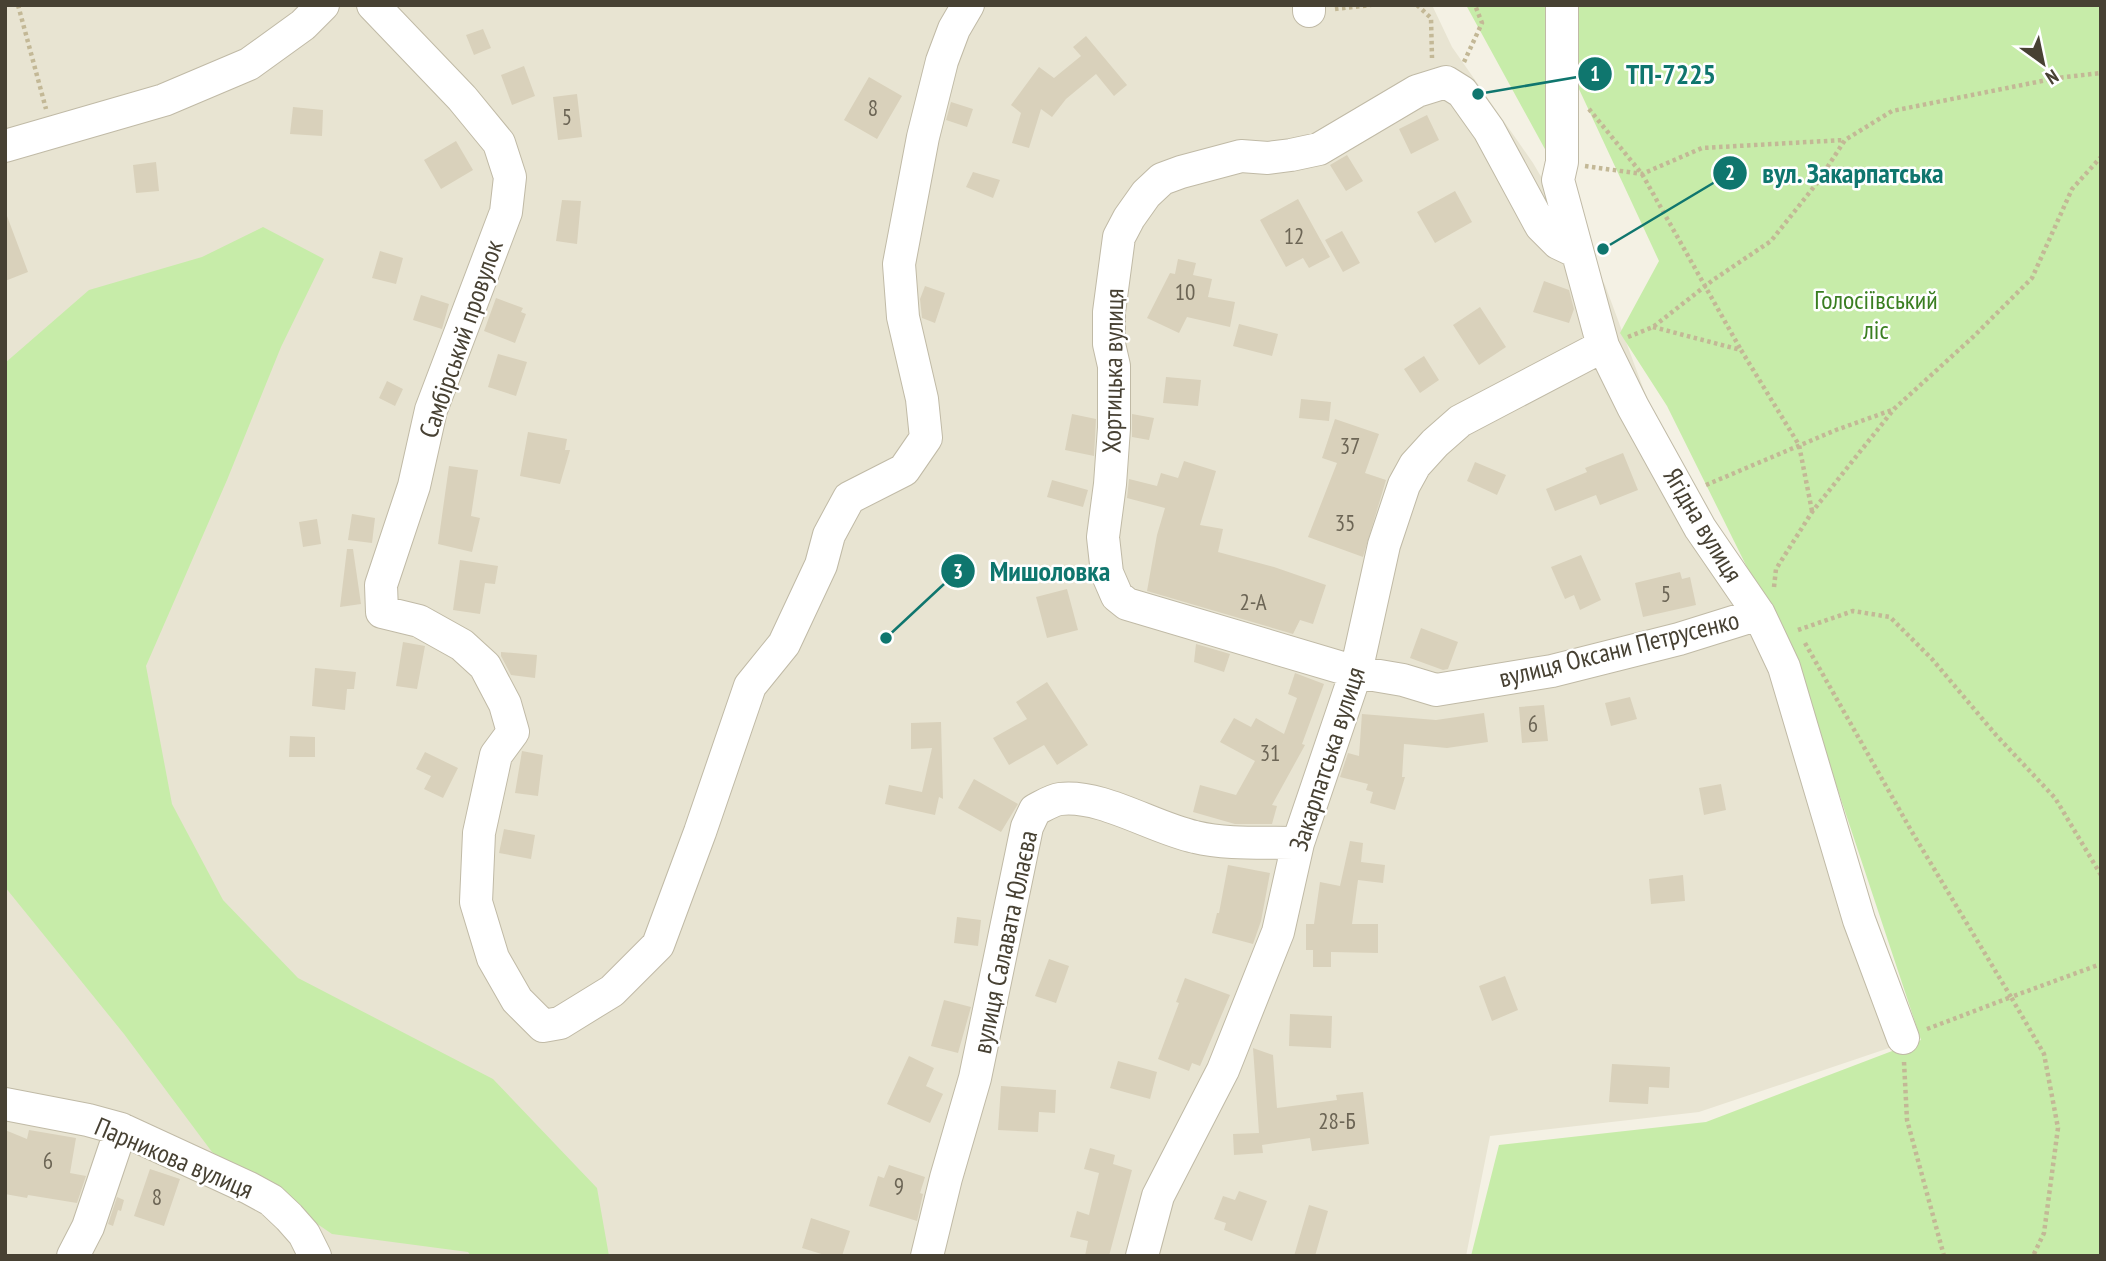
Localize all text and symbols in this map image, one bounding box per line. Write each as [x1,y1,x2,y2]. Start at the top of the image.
north arrow [2008,28,2078,98]
callout: ТП-7225 [1578,49,1730,98]
text: ТП-7225 [1626,55,1716,92]
text: 1 [1590,60,1600,87]
text: N [2041,64,2063,90]
house number: 8 [868,93,878,122]
house number: 5 [562,102,572,131]
callout: вул. Закарпатська [1713,148,1959,197]
text: вул. Закарпатська [1762,154,1944,191]
text: 2 [1725,159,1735,186]
house number: 12 [1284,221,1304,250]
street label: Самбірський провулок [411,236,510,442]
house number: 10 [1175,277,1195,306]
park label: Голосіївський ліс [1814,283,1938,346]
street label: Хортицька вулиця [1095,288,1130,454]
house number: 37 [1340,431,1360,460]
street label: Ягідна вулиця [1656,462,1750,588]
house number: 35 [1335,508,1355,537]
callout: Мишоловка [940,547,1124,596]
text: Мишоловка [990,552,1110,589]
text: 3 [953,558,963,585]
house number: 5 [1661,579,1671,608]
house number: 2-А [1239,587,1267,616]
street label: вулиця Оксани Петрусенко [1495,603,1742,694]
street label: Закарпатська вулиця [1281,663,1372,855]
house number: 6 [1528,709,1538,738]
house number: 31 [1260,738,1280,767]
street label: вулиця Салавата Юлаєва [965,827,1044,1056]
house number: 28-Б [1318,1106,1356,1135]
street label: Парникова вулиця [90,1109,258,1206]
house number: 6 [43,1146,53,1175]
house number: 9 [894,1171,904,1200]
house number: 8 [152,1182,162,1211]

